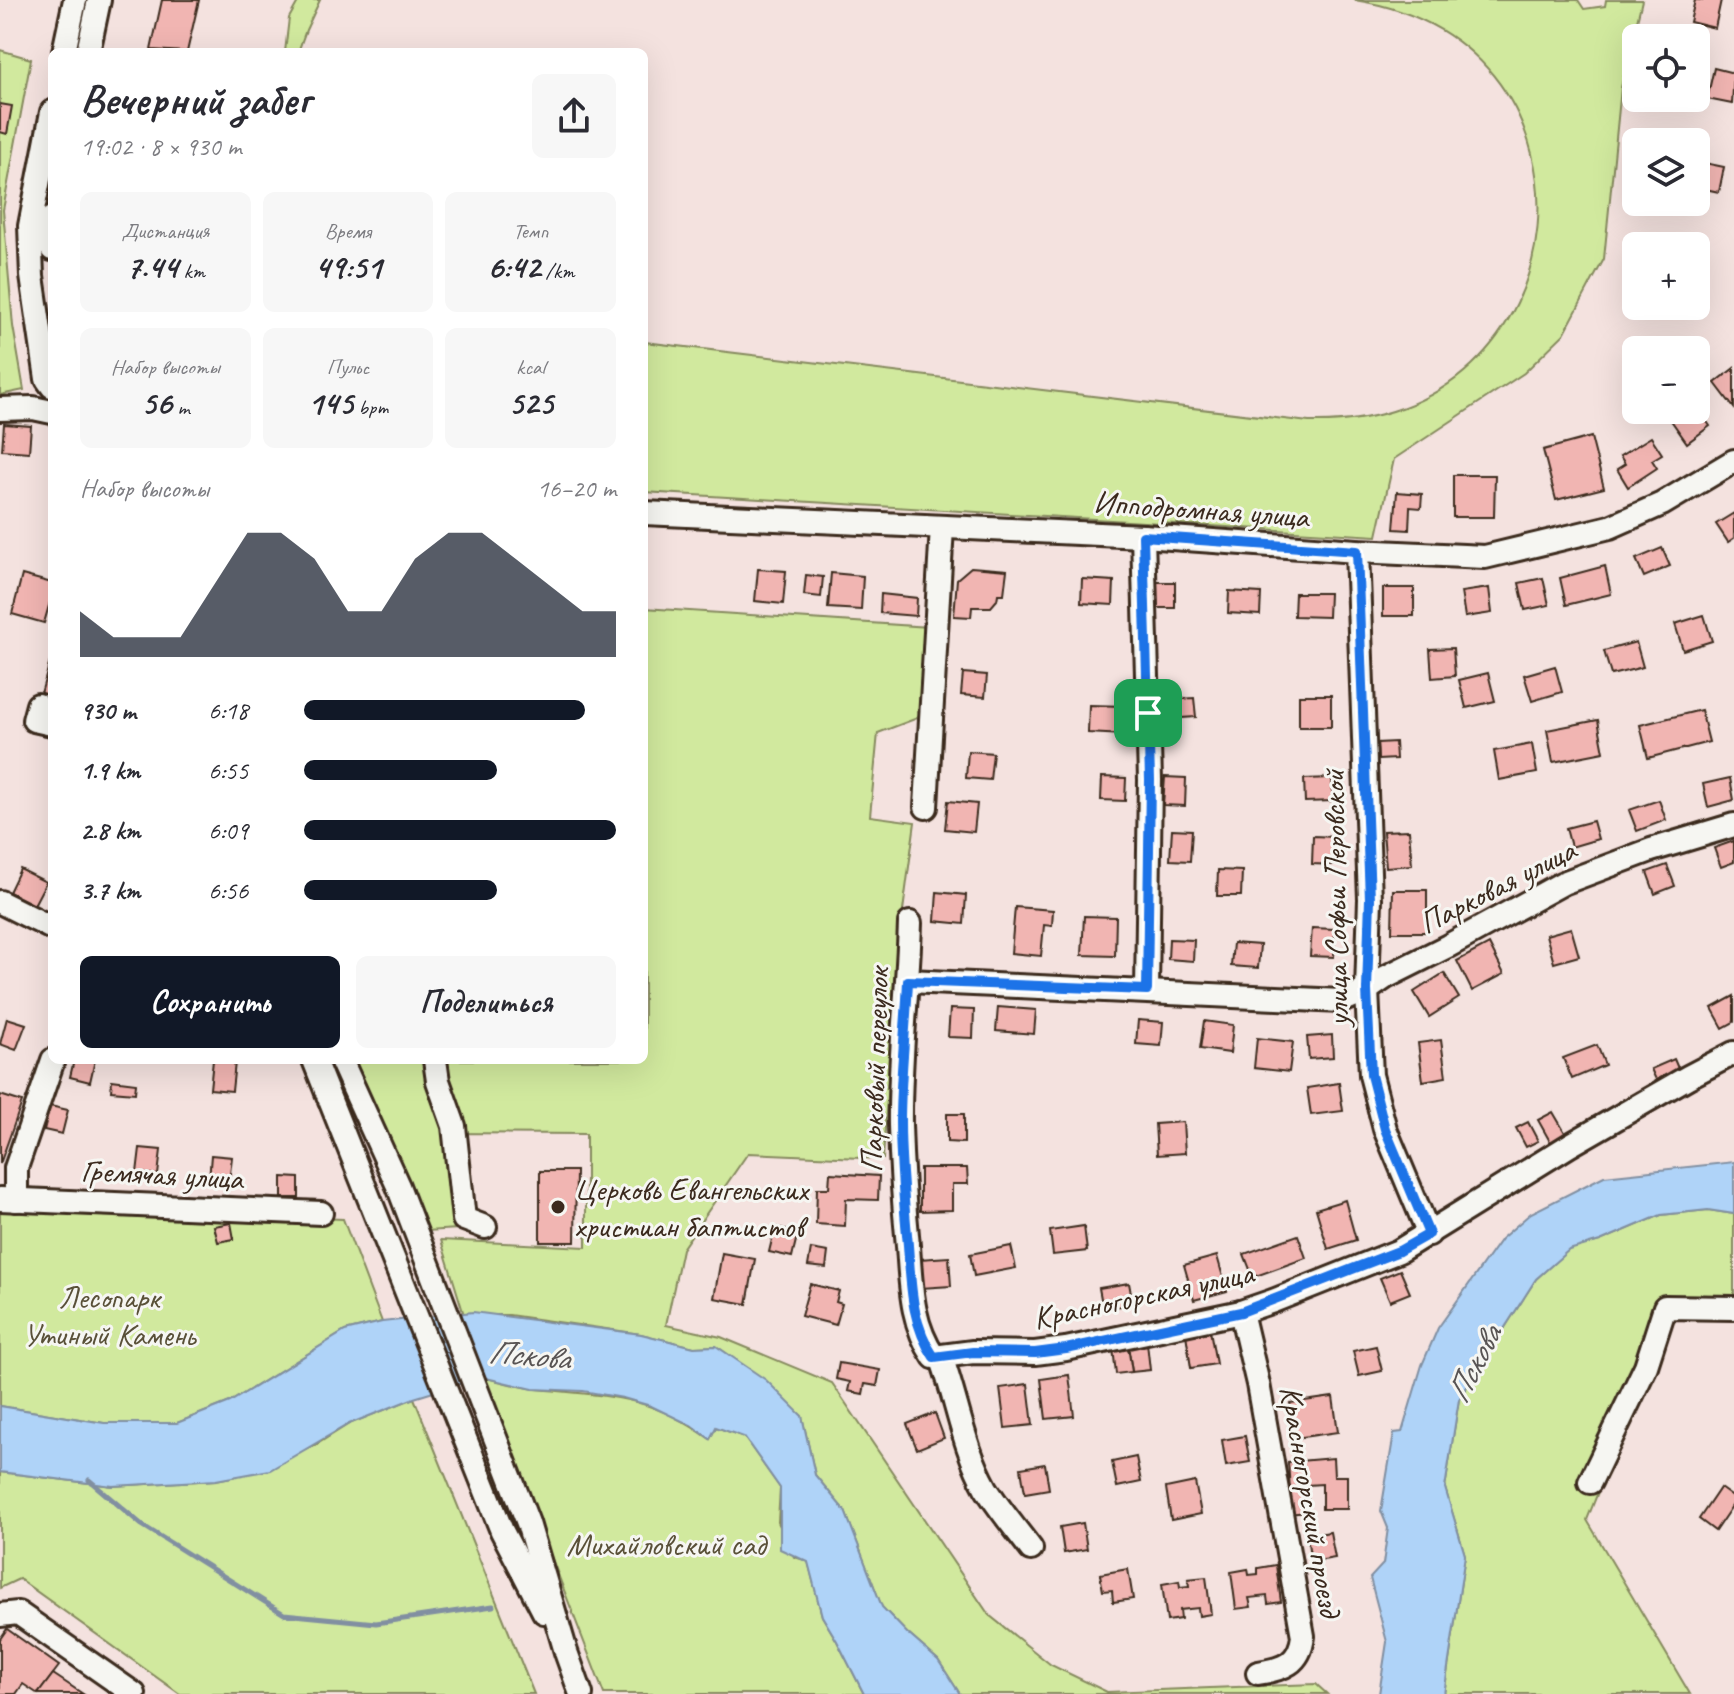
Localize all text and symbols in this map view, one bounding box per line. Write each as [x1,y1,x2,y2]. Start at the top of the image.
map controls [1622,24,1710,424]
button: locate [1622,24,1710,112]
text: Вечерний забег [80,72,310,127]
button: share [532,74,616,158]
button: layers [1622,128,1710,216]
text: 19:02 · 8 × 930 m [80,130,241,163]
text: Дистанция [121,217,209,245]
text: Время [325,217,371,245]
text: Темп [513,217,548,245]
button: + [1622,232,1710,320]
text: 7.44 [126,245,178,288]
text: 49:51 [315,245,381,288]
text: 6:42 [487,245,540,288]
text: km [178,257,205,285]
text: /km [540,257,574,285]
button: − [1622,336,1710,424]
text: Набор высоты [111,353,220,381]
text: Пульс [327,353,369,381]
text: kcal [516,353,545,381]
text: 56 [141,381,172,424]
text: 145 [308,381,353,424]
text: 525 [508,381,553,424]
text: m [172,393,190,421]
text: bpm [353,393,388,421]
text: Набор высоты [80,472,209,505]
text: 16–20 m [537,472,616,505]
street label: Ипподромная улица [1092,482,1312,538]
pin [1114,679,1182,747]
icon: arrive [1126,691,1170,735]
text: 930 m [80,694,136,727]
text: 6:18 [208,694,248,727]
text: 1.9 km [80,754,140,787]
text: 6:55 [208,754,248,787]
street label: улица Софьи Перовской [1313,768,1358,1029]
text: 2.8 km [80,814,140,847]
text: 6:09 [208,814,248,847]
street label: Парковая улица [1412,829,1584,943]
text: 3.7 km [80,874,140,907]
text: 6:56 [208,874,248,907]
button: Сохранить [80,956,340,1048]
button: Поделиться [356,956,616,1048]
street label: Парковый переулок [850,964,899,1173]
street label: Гремячая улица [80,1150,246,1199]
place label: Церковь Евангельских христиан баптистов [574,1169,810,1247]
marker: Церковь Евангельских христиан баптистов [549,1198,567,1216]
street label: Красногорская улица [1029,1252,1259,1339]
park label: Лесопарк Утиный Камень [23,1277,197,1355]
water label: Пскова [1436,1315,1513,1410]
water label: Пскова [487,1330,575,1380]
street label: Красногорский проезд [1270,1382,1351,1622]
park label: Михайловский сад [566,1524,768,1565]

